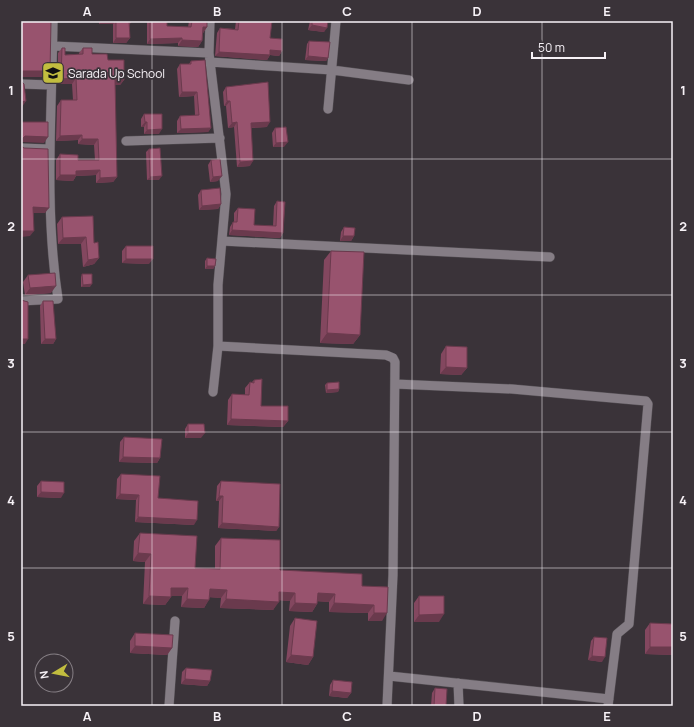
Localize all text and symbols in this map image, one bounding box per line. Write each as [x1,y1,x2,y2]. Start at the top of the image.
text: A [83,2,92,20]
text: B [213,2,221,20]
text: C [342,2,352,20]
text: D [472,2,482,20]
text: E [603,2,611,20]
scale bar [532,34,605,60]
text: 50 m [538,39,565,56]
school or university icon: Sarada Up School [40,60,66,86]
place label: Sarada Up School [68,65,165,82]
text: 1 [8,81,14,99]
text: 1 [680,81,686,99]
text: 2 [7,217,15,235]
text: 2 [679,217,687,235]
text: 3 [7,354,15,372]
text: 3 [679,354,687,372]
text: 4 [7,491,15,509]
text: 4 [679,491,687,509]
text: 5 [7,627,15,645]
text: 5 [679,627,687,645]
north arrow [34,653,74,693]
text: N [36,670,52,680]
text: A [83,707,92,725]
text: B [213,707,221,725]
text: C [342,707,352,725]
text: D [472,707,482,725]
text: E [603,707,611,725]

